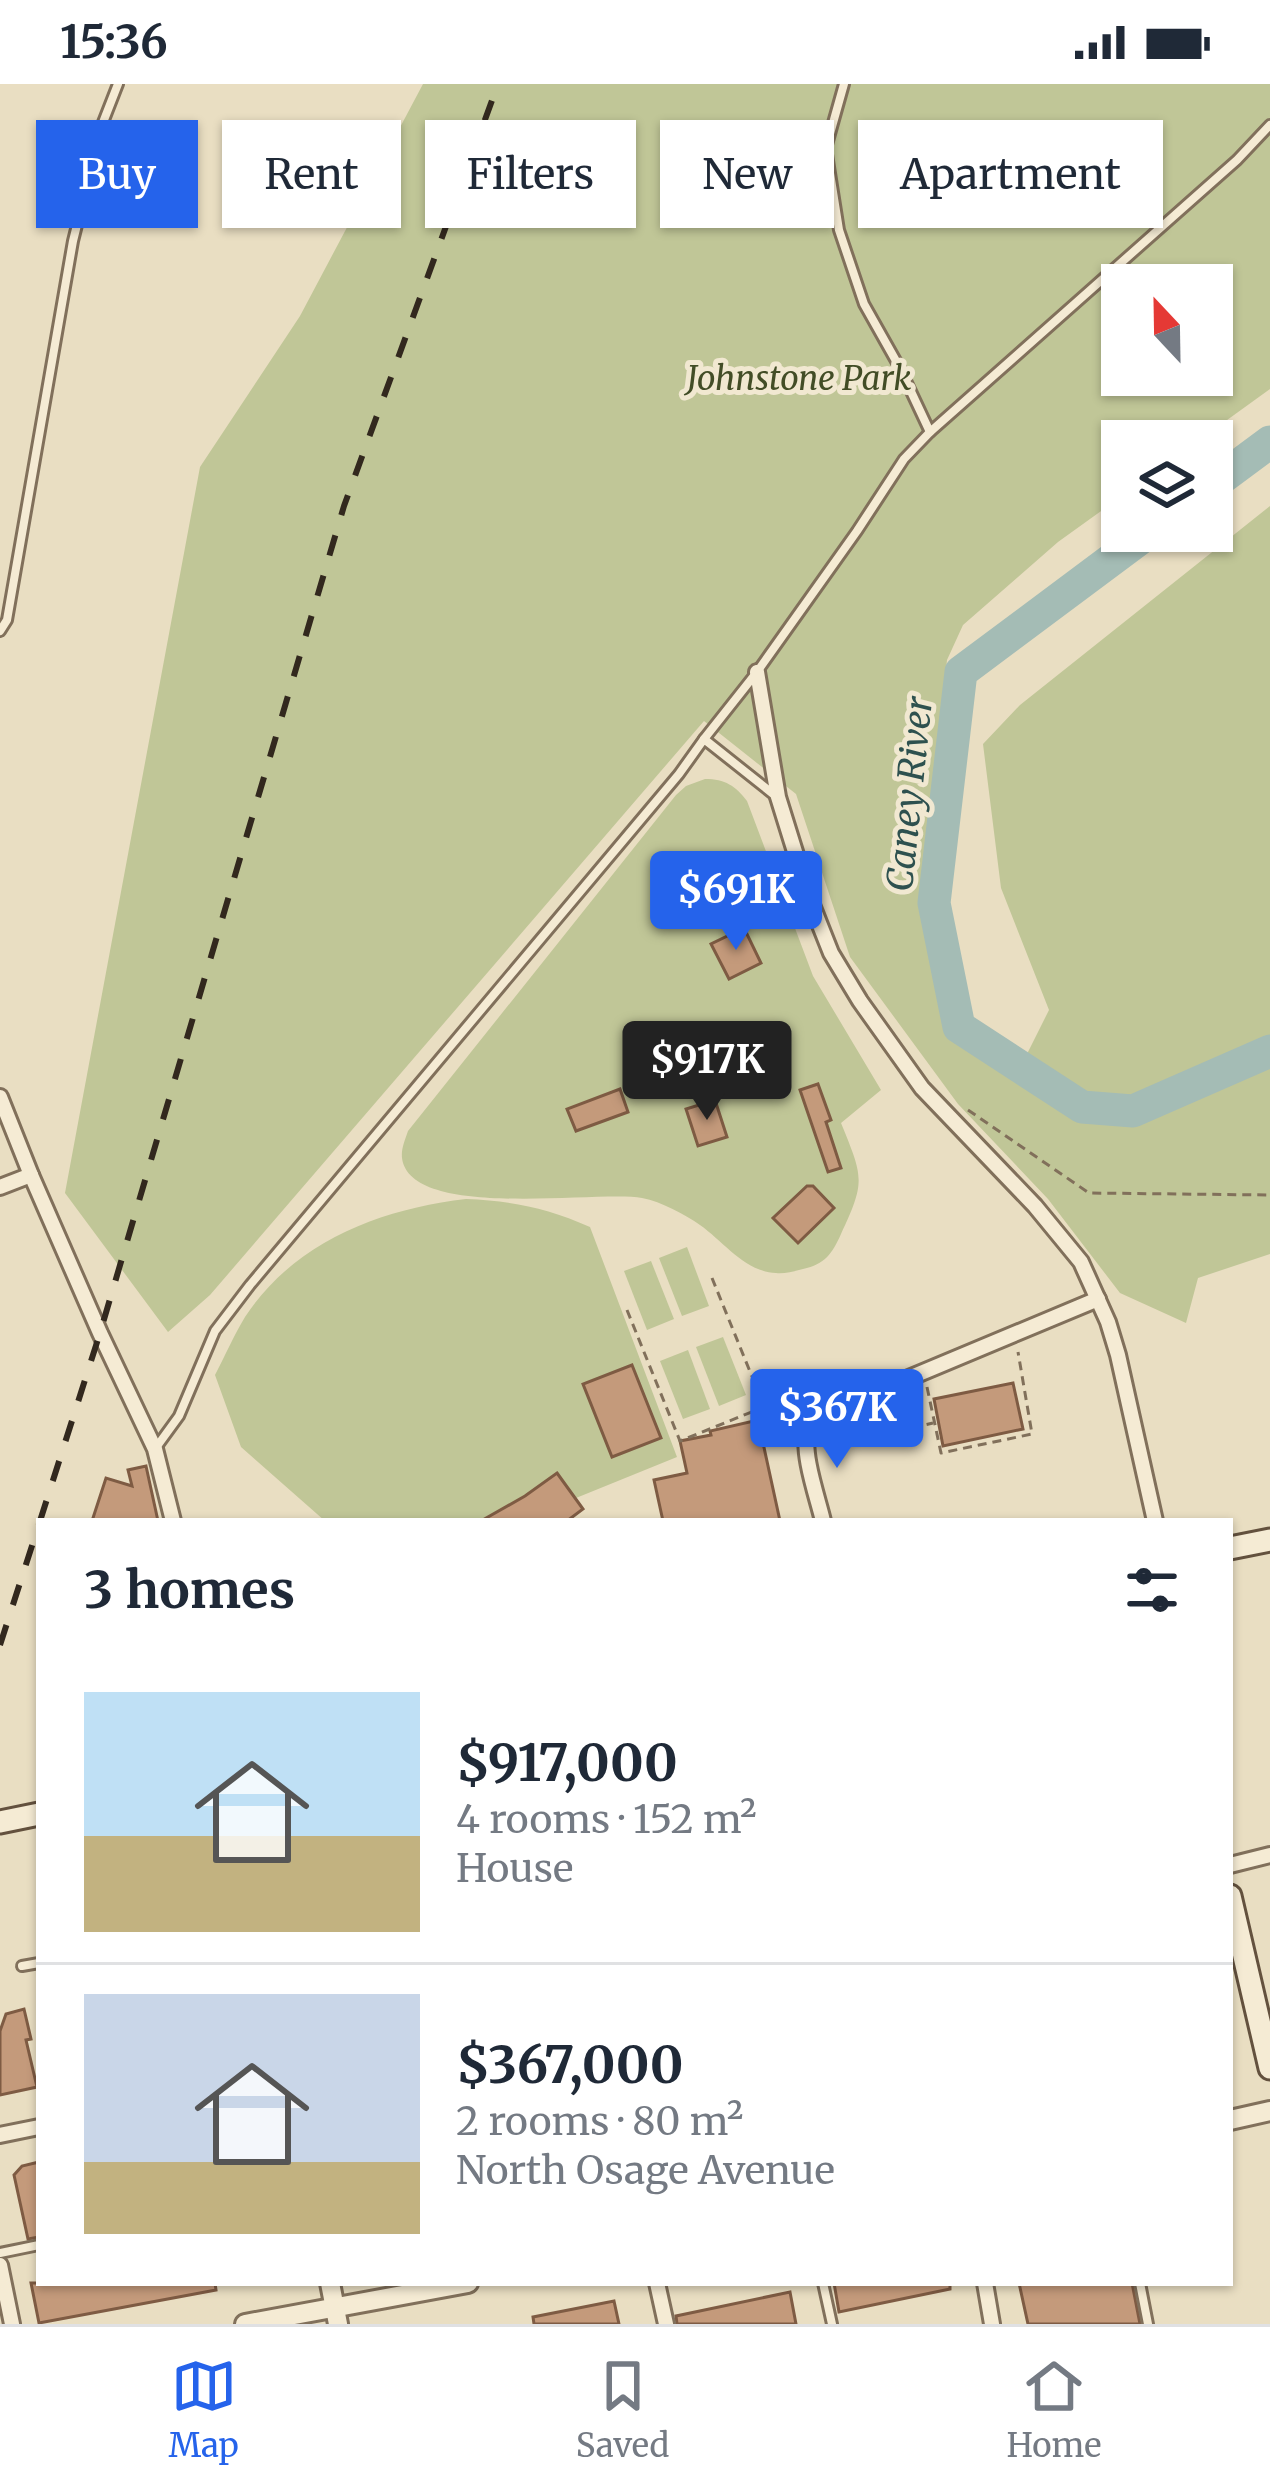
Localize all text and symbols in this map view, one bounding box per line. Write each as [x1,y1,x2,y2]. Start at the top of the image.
text: 15:36 [60,14,168,70]
chip: Buy [36,120,198,228]
chip: Rent [222,120,401,228]
chip: Filters [425,120,636,228]
chip: New [660,120,834,228]
chip: Apartment [858,120,1163,228]
north arrow [1101,264,1233,396]
map controls [1101,264,1233,552]
park label: Johnstone Park [684,358,911,399]
button: layers [1101,420,1233,552]
water label: Caney River [877,693,942,894]
pin: $691K [652,851,820,953]
text: $691K [677,865,795,914]
pin: $917K [623,1021,791,1123]
text: $917K [649,1035,765,1084]
pin: $367K [753,1369,921,1471]
text: $367K [777,1383,897,1432]
icon: filters [1119,1557,1185,1623]
text: 3 homes [84,1558,295,1622]
text: $917,000 [456,1731,678,1795]
icon: home [180,1740,324,1884]
text: 4 rooms · 152 m² [456,1795,756,1844]
text: House [456,1844,573,1893]
text: $367,000 [456,2033,684,2097]
icon: home [180,2042,324,2186]
text: 2 rooms · 80 m² [456,2097,743,2146]
text: North Osage Avenue [456,2146,835,2195]
tab: Map [169,2353,239,2466]
tab: Saved [576,2353,669,2466]
tab: Home [1006,2353,1102,2466]

